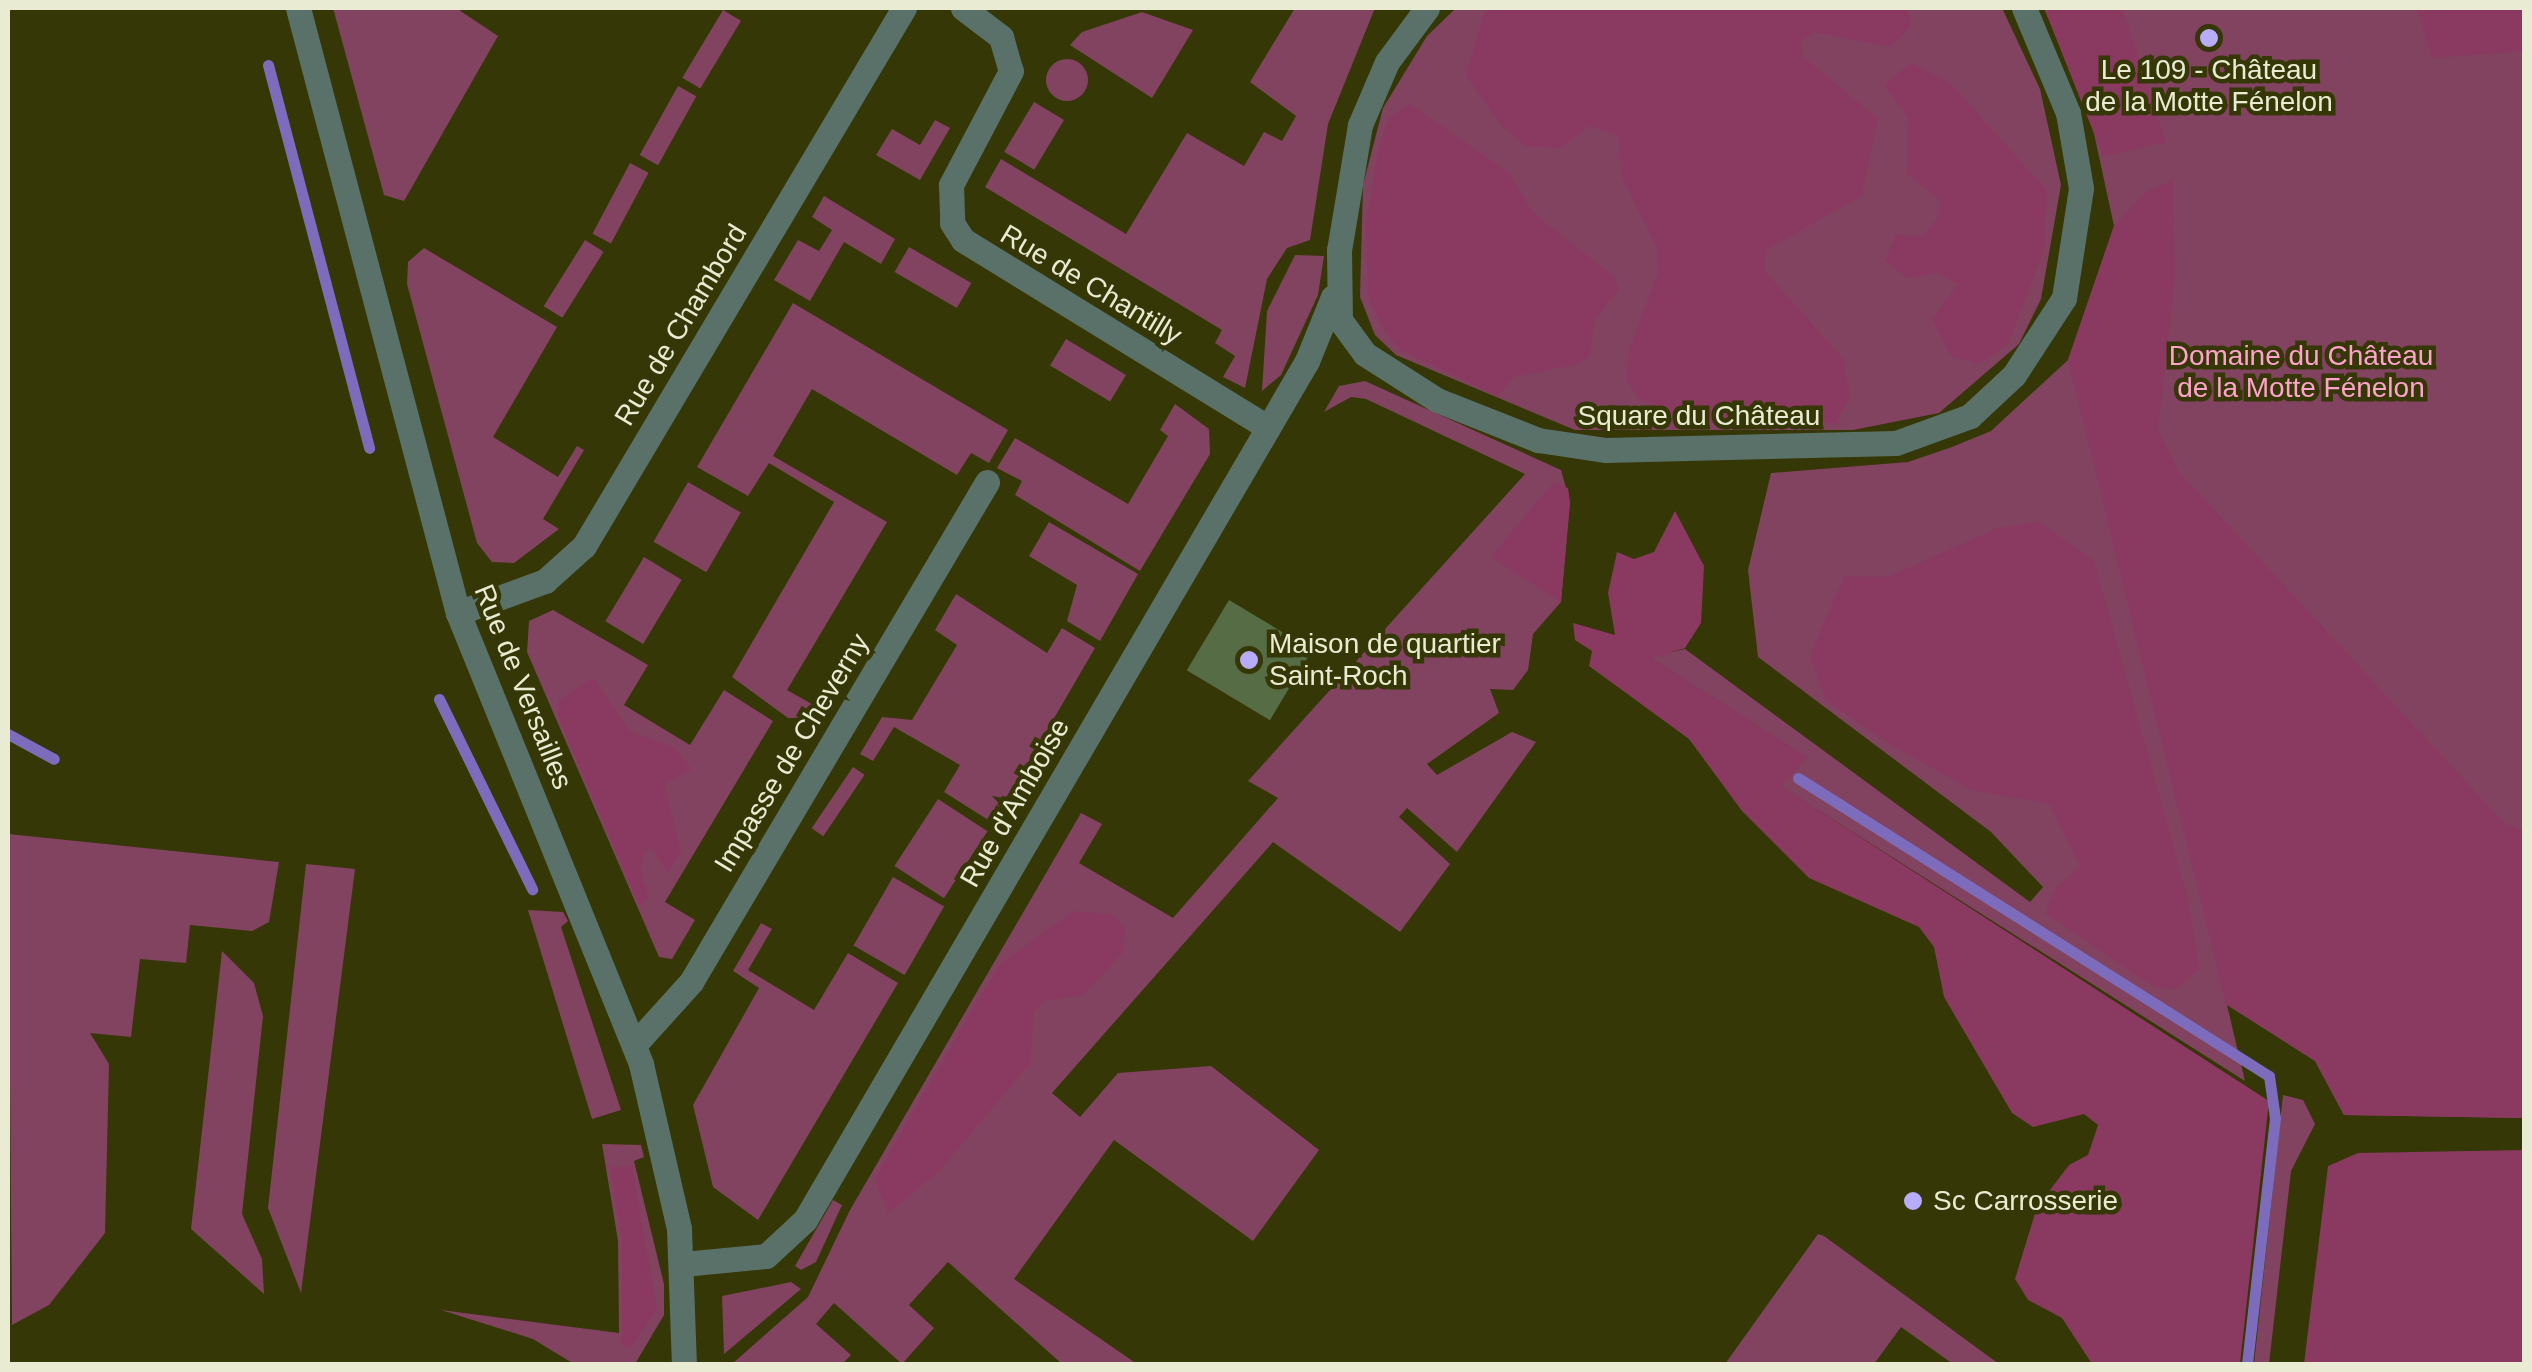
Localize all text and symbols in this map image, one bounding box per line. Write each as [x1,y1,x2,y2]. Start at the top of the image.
marker: Le 109 - Château de la Motte Fénelon [2198,27,2220,49]
place label: Le 109 - Château de la Motte Fénelon [2085,53,2333,119]
street label: Rue de Chambord [608,218,754,432]
street label: Rue de Chantilly [994,218,1188,352]
park label: Domaine du Château de la Motte Fénelon [2169,339,2433,405]
street label: Square du Château [1578,399,1820,433]
street label: Rue de Versailles [467,580,579,794]
place label: Maison de quartier Saint-Roch [1269,627,1501,693]
street label: Impasse de Cheverny [707,628,877,878]
marker: Maison de quartier Saint-Roch [1238,649,1260,671]
street label: Rue d'Amboise [953,713,1077,893]
place label: Sc Carrosserie [1933,1184,2118,1218]
marker: Sc Carrosserie [1902,1190,1924,1212]

